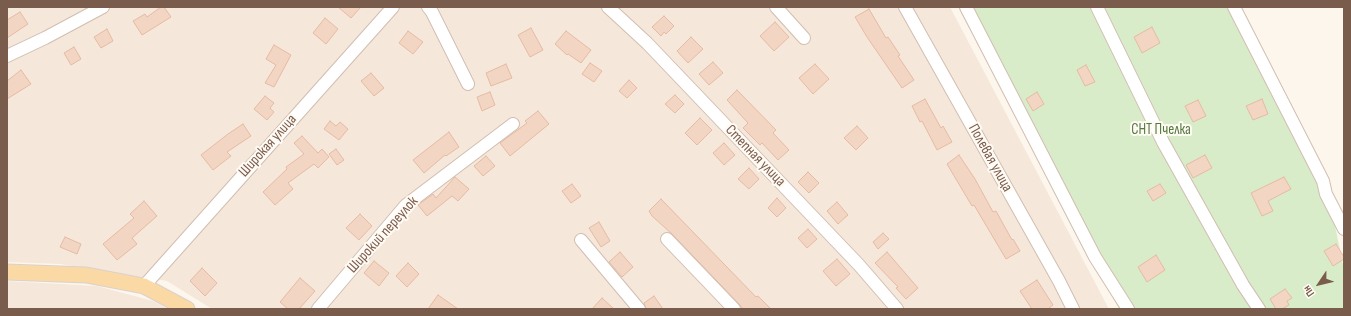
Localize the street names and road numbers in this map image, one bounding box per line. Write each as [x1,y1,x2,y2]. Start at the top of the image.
street label: Широкая улица [235,111,301,181]
street label: Степная улица [721,121,789,191]
street label: Полевая улица [964,121,1016,195]
street label: Широкий переулок [344,193,422,277]

